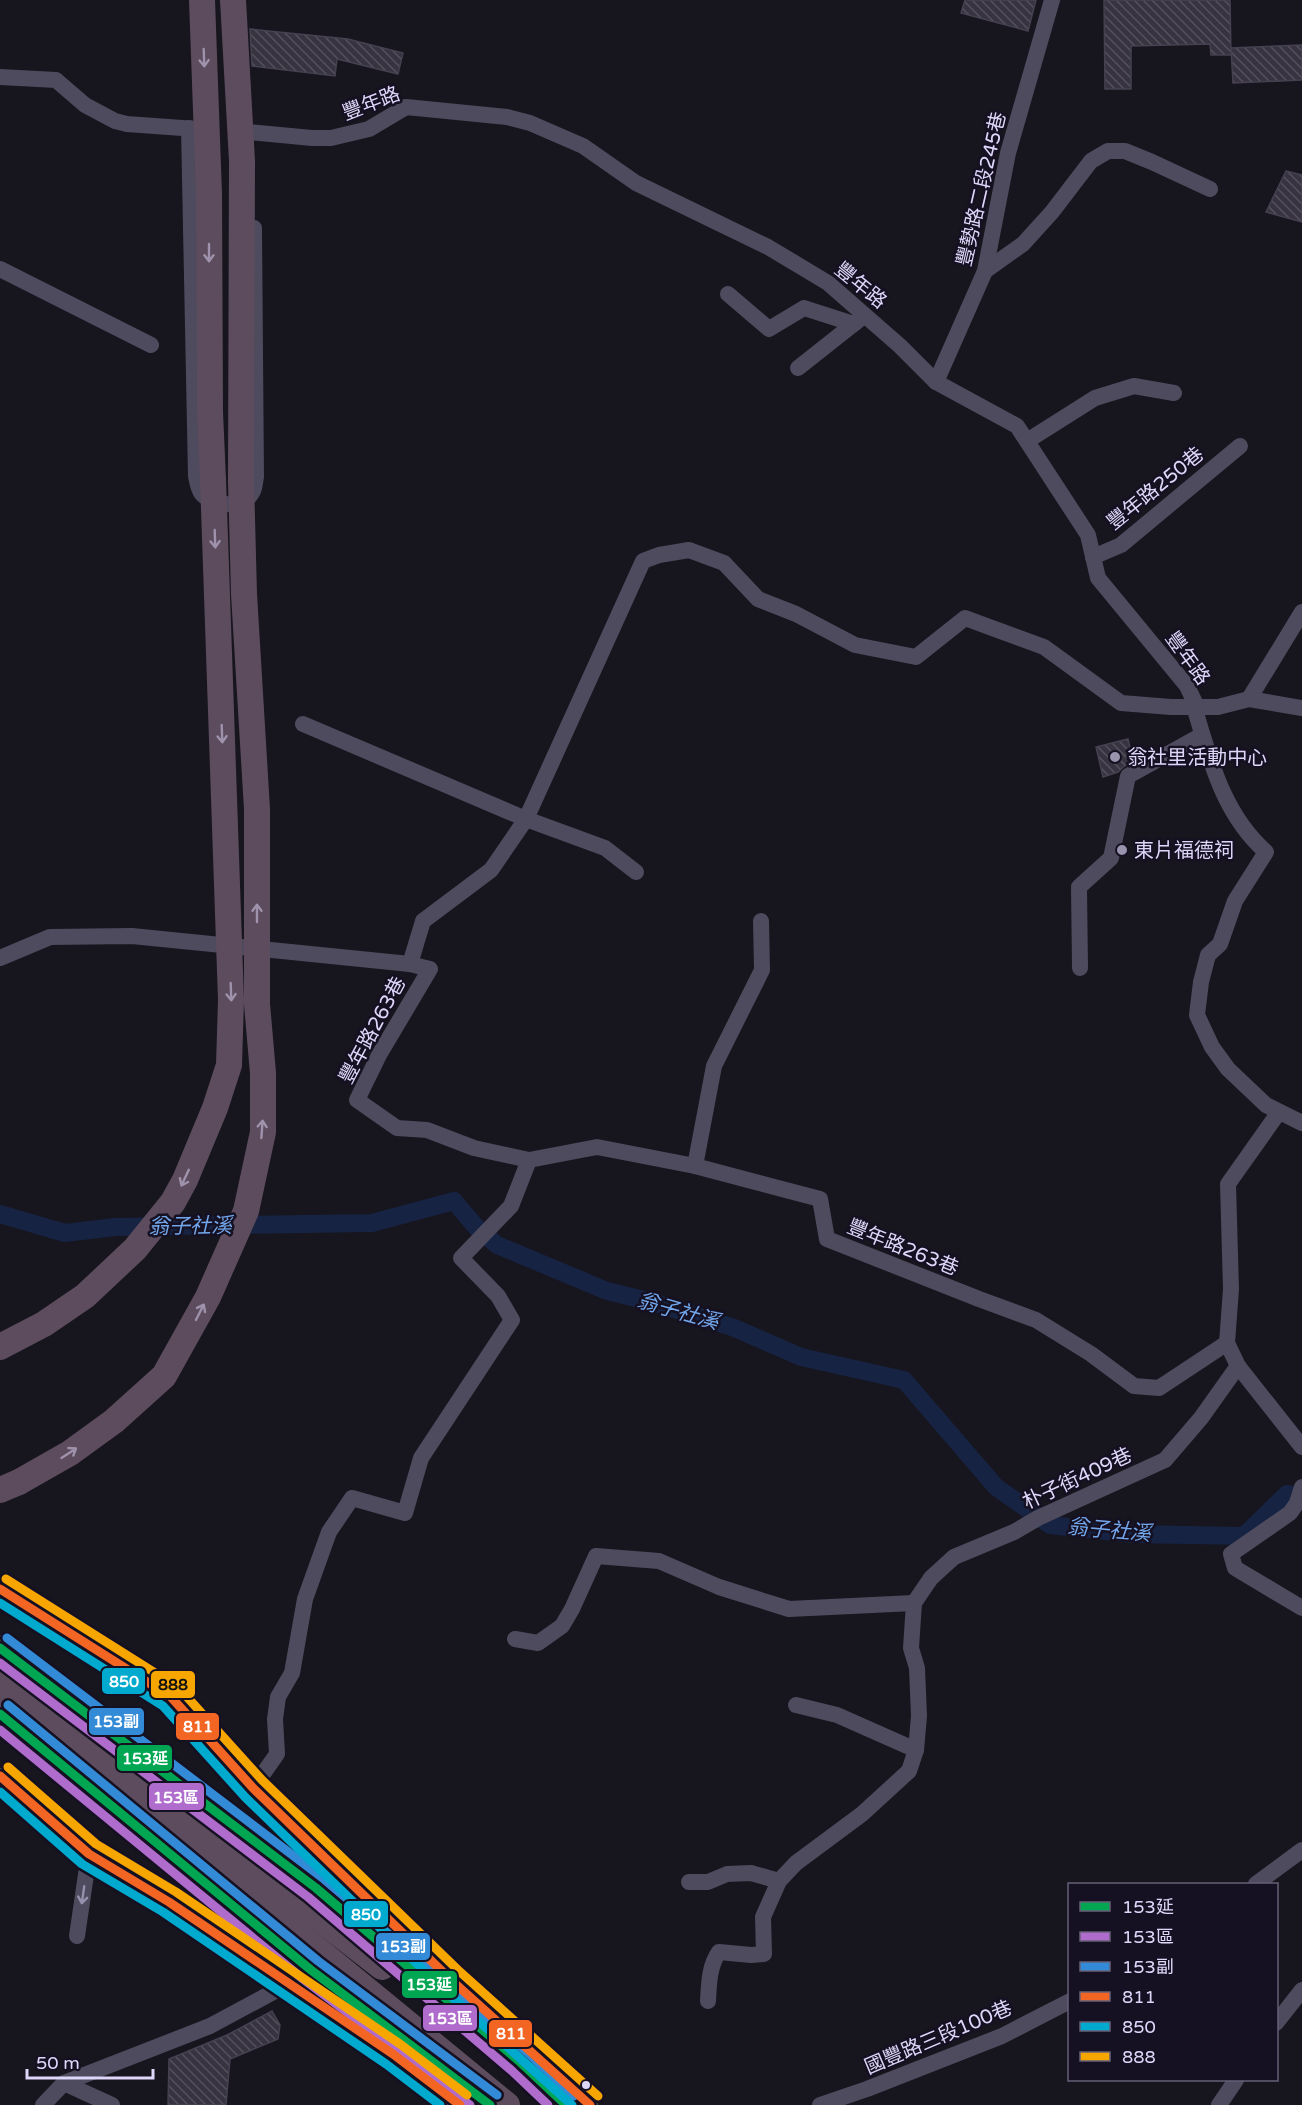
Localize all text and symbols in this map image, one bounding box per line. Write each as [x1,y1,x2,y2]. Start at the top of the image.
one-way arrow [199,48,210,68]
street label: 豐年路 [339,82,404,126]
street label: 豐勢路二段245巷 [953,110,1011,269]
one-way arrow [203,243,215,263]
street label: 豐年路 [830,258,891,314]
street label: 豐年路250巷 [1102,442,1209,535]
one-way arrow [209,528,221,548]
street label: 豐年路 [1160,627,1215,690]
one-way arrow [216,723,227,743]
place label: 翁社里活動中心 [1127,746,1267,770]
marker: 翁社里活動中心 [1108,750,1122,764]
place label: 東片福德祠 [1134,839,1234,863]
marker: 東片福德祠 [1115,843,1129,857]
one-way arrow [251,904,263,924]
street label: 豐年路263巷 [335,973,411,1088]
one-way arrow [225,981,236,1001]
one-way arrow [257,1120,268,1140]
one-way arrow [179,1169,191,1187]
water label: 翁子社溪 [148,1213,235,1240]
street label: 豐年路263巷 [844,1215,962,1281]
water label: 翁子社溪 [634,1288,725,1336]
one-way arrow [195,1304,206,1322]
street label: 朴子街409巷 [1019,1443,1136,1515]
one-way arrow [61,1447,77,1459]
water label: 翁子社溪 [1066,1514,1155,1547]
line badge: 850 [101,1667,146,1695]
line badge: 888 [150,1670,196,1699]
text: 850 [109,1672,139,1692]
text: 888 [158,1675,188,1695]
line badge: 153副 [88,1707,145,1736]
text: 153副 [93,1712,139,1732]
line badge: 811 [175,1712,220,1741]
text: 811 [183,1717,213,1737]
line badge: 153延 [116,1744,173,1772]
text: 153延 [122,1749,168,1769]
line badge: 153區 [148,1782,205,1811]
text: 153區 [153,1788,199,1808]
legend [1068,1883,1278,2081]
one-way arrow [77,1885,88,1904]
text: 153延 [1122,1896,1174,1918]
line badge: 850 [343,1900,389,1928]
text: 850 [351,1905,381,1925]
text: 153區 [1122,1926,1174,1948]
line badge: 153副 [375,1932,431,1961]
text: 153副 [380,1937,426,1957]
text: 153副 [1122,1956,1174,1978]
line badge: 153延 [401,1970,458,1999]
text: 153延 [406,1975,452,1995]
text: 811 [1122,1986,1156,2008]
street label: 國豐路三段100巷 [861,1996,1016,2080]
line badge: 153區 [422,2004,478,2032]
text: 153區 [427,2009,473,2029]
text: 850 [1122,2016,1156,2038]
line badge: 811 [488,2019,533,2048]
text: 811 [496,2024,526,2044]
scale bar [27,2042,153,2080]
text: 888 [1122,2046,1156,2068]
text: 50 m [36,2052,80,2074]
unlabelled marker [580,2079,592,2091]

